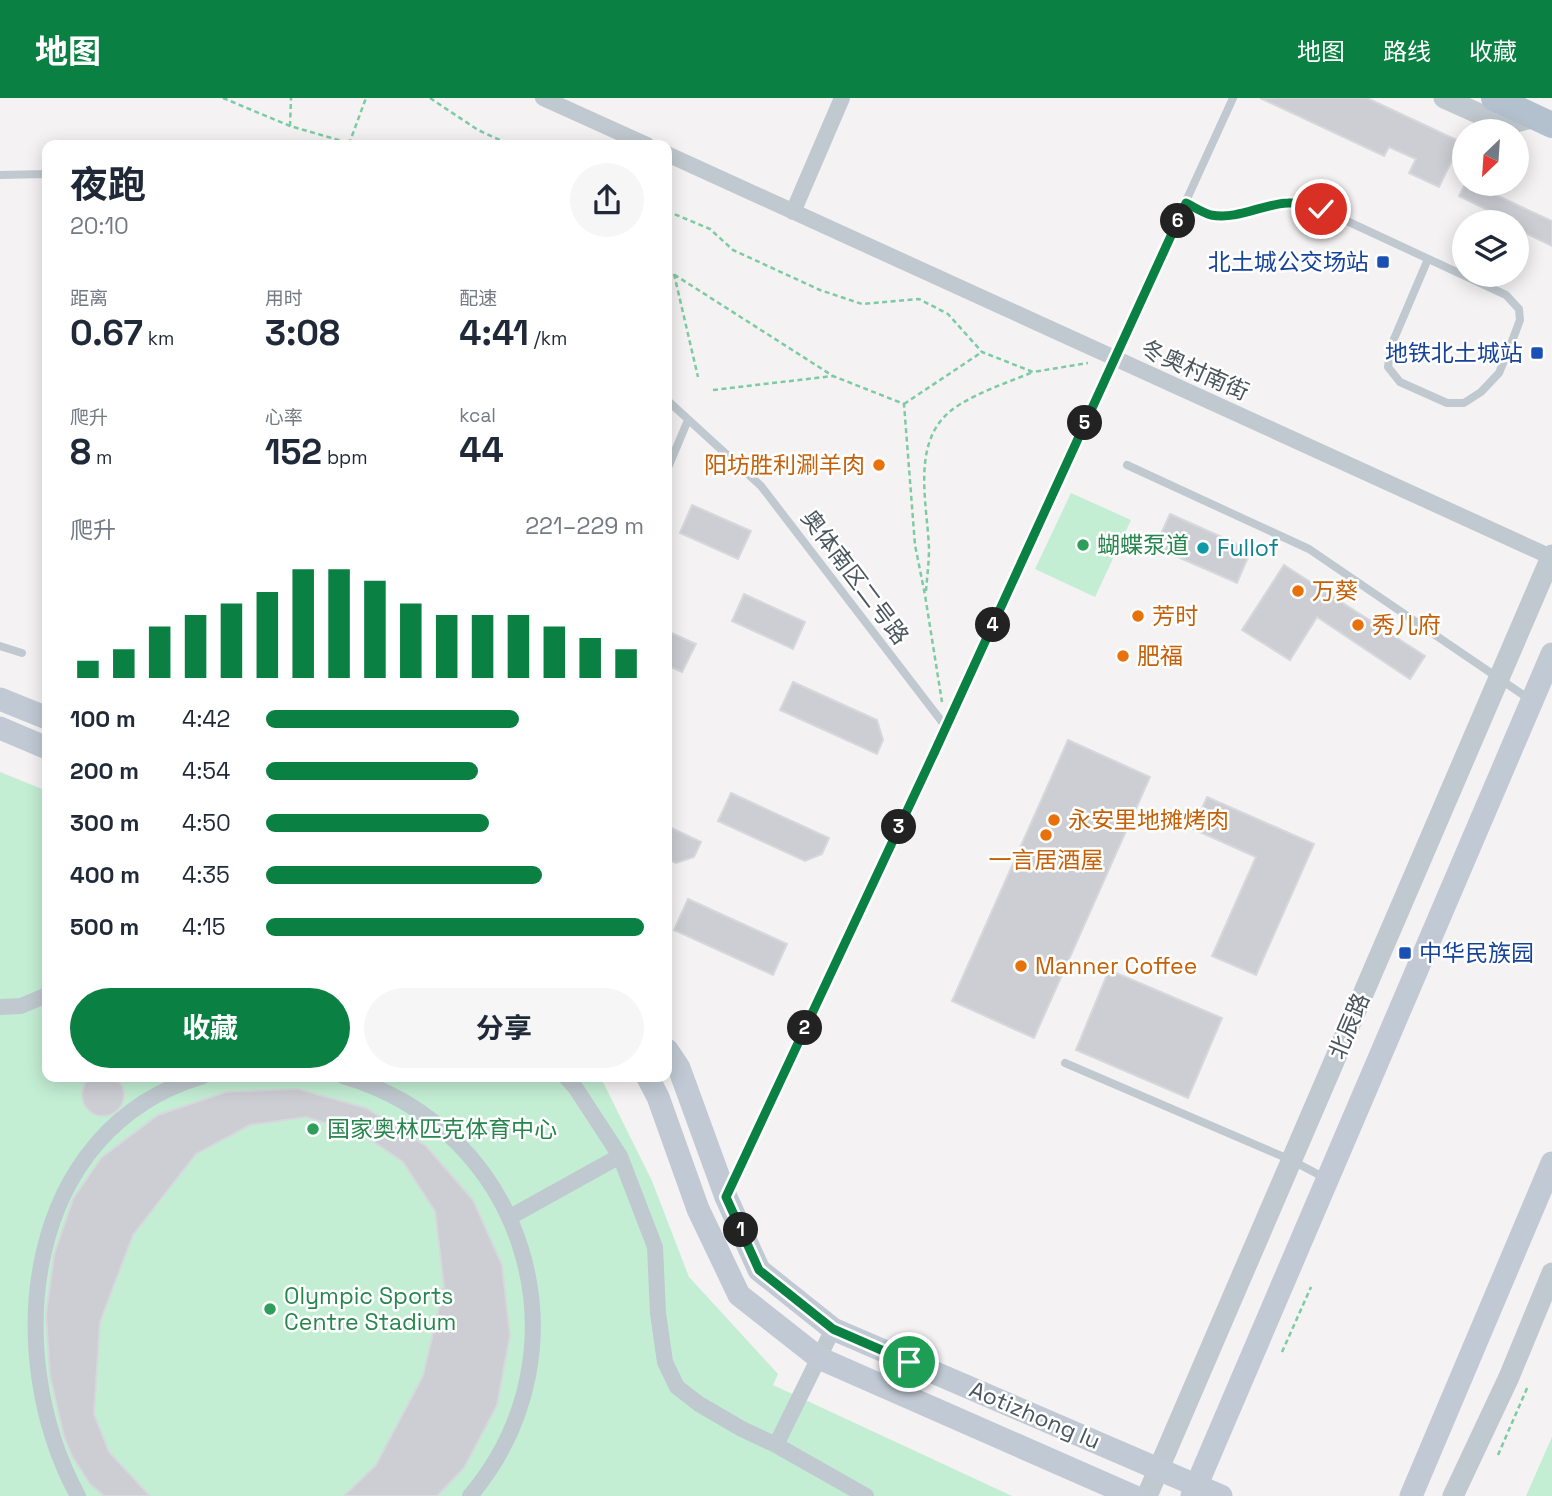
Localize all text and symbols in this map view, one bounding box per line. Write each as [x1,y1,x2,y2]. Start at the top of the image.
text: 地图 [35,31,101,73]
text: 地图 [1297,36,1345,67]
text: 路线 [1383,36,1431,67]
text: 收藏 [1469,36,1517,67]
north arrow [1452,119,1530,196]
map controls [1452,119,1529,287]
text: 夜跑 [70,161,146,209]
button: share [570,163,644,237]
pin [1291,179,1351,239]
icon: check [1302,190,1340,228]
pin: 6 [1160,204,1196,238]
text: 6 [1172,208,1183,233]
button: layers [1452,210,1529,287]
text: 20:10 [70,211,129,241]
place label: 北土城公交场站 [1208,247,1369,277]
marker: 北土城公交场站 [1375,254,1391,270]
text: 距离 [70,286,108,311]
text: 用时 [265,286,303,311]
text: 配速 [459,286,497,311]
text: 0.67 [70,311,143,355]
text: 3:08 [265,311,340,355]
text: 4:41 [459,311,529,355]
text: km [143,326,174,351]
text: /km [529,326,567,351]
street label: 冬奥村南街 [1136,333,1254,407]
place label: 地铁北土城站 [1385,338,1523,368]
marker: 地铁北土城站 [1529,345,1545,361]
text: kcal [459,403,496,428]
text: 爬升 [70,405,108,430]
text: 心率 [265,405,303,430]
pin: 5 [1068,406,1102,440]
text: 5 [1079,410,1090,435]
text: 44 [459,428,504,472]
text: 8 [70,430,91,474]
text: 152 [265,430,322,474]
text: m [91,445,112,470]
text: bpm [322,445,368,470]
place label: 阳坊胜利涮羊肉 [704,450,865,480]
marker: 阳坊胜利涮羊肉 [871,457,887,473]
street label: 奥体南区二号路 [795,504,915,650]
text: 221–229 m [525,511,644,541]
text: 爬升 [70,515,116,545]
place label: 蝴蝶泵道 [1097,530,1189,560]
place label: Fullof [1217,533,1279,563]
marker: 蝴蝶泵道 [1075,537,1091,553]
marker: Fullof [1195,540,1211,556]
place label: 万葵 [1312,576,1358,606]
marker: 万葵 [1290,583,1306,599]
place label: 芳时 [1152,601,1198,631]
pin: 4 [976,608,1010,642]
marker: 芳时 [1130,608,1146,624]
place label: 秀儿府 [1372,610,1441,640]
text: 4 [986,612,999,637]
marker: 秀儿府 [1350,617,1366,633]
place label: 肥福 [1137,641,1183,671]
marker: 肥福 [1115,648,1131,664]
text: 100 m [70,704,136,734]
text: 4:42 [182,704,230,734]
text: 200 m [70,756,139,786]
text: 4:54 [182,756,230,786]
place label: 永安里地摊烤肉 [1068,805,1229,835]
text: 300 m [70,808,139,838]
text: 4:50 [182,808,231,838]
pin: 3 [881,810,916,844]
marker: 永安里地摊烤肉 [1046,812,1062,828]
text: 3 [893,814,904,839]
marker: 一言居酒屋 [1038,827,1054,843]
place label: 一言居酒屋 [989,845,1104,875]
text: 400 m [70,860,140,890]
text: 4:35 [182,860,230,890]
text: 500 m [70,912,139,942]
text: 4:15 [182,912,226,942]
place label: 中华民族园 [1419,938,1534,968]
marker: 中华民族园 [1397,945,1413,961]
place label: Manner Coffee [1035,951,1197,981]
marker: Manner Coffee [1013,958,1029,974]
button: 收藏 [70,988,350,1068]
button: 分享 [364,988,644,1068]
street label: 北辰路 [1322,988,1376,1064]
pin: 2 [788,1010,822,1046]
text: 2 [799,1015,810,1040]
place label: 国家奥林匹克体育中心 [327,1114,557,1144]
marker: 国家奥林匹克体育中心 [305,1121,321,1137]
pin: 1 [724,1212,758,1248]
text: 1 [736,1217,745,1242]
place label: Olympic Sports Centre Stadium [284,1281,456,1337]
marker: Olympic Sports Centre Stadium [262,1301,278,1317]
pin [879,1332,939,1392]
icon: arrive [890,1343,928,1381]
street label: Aotizhong lu [965,1374,1105,1456]

